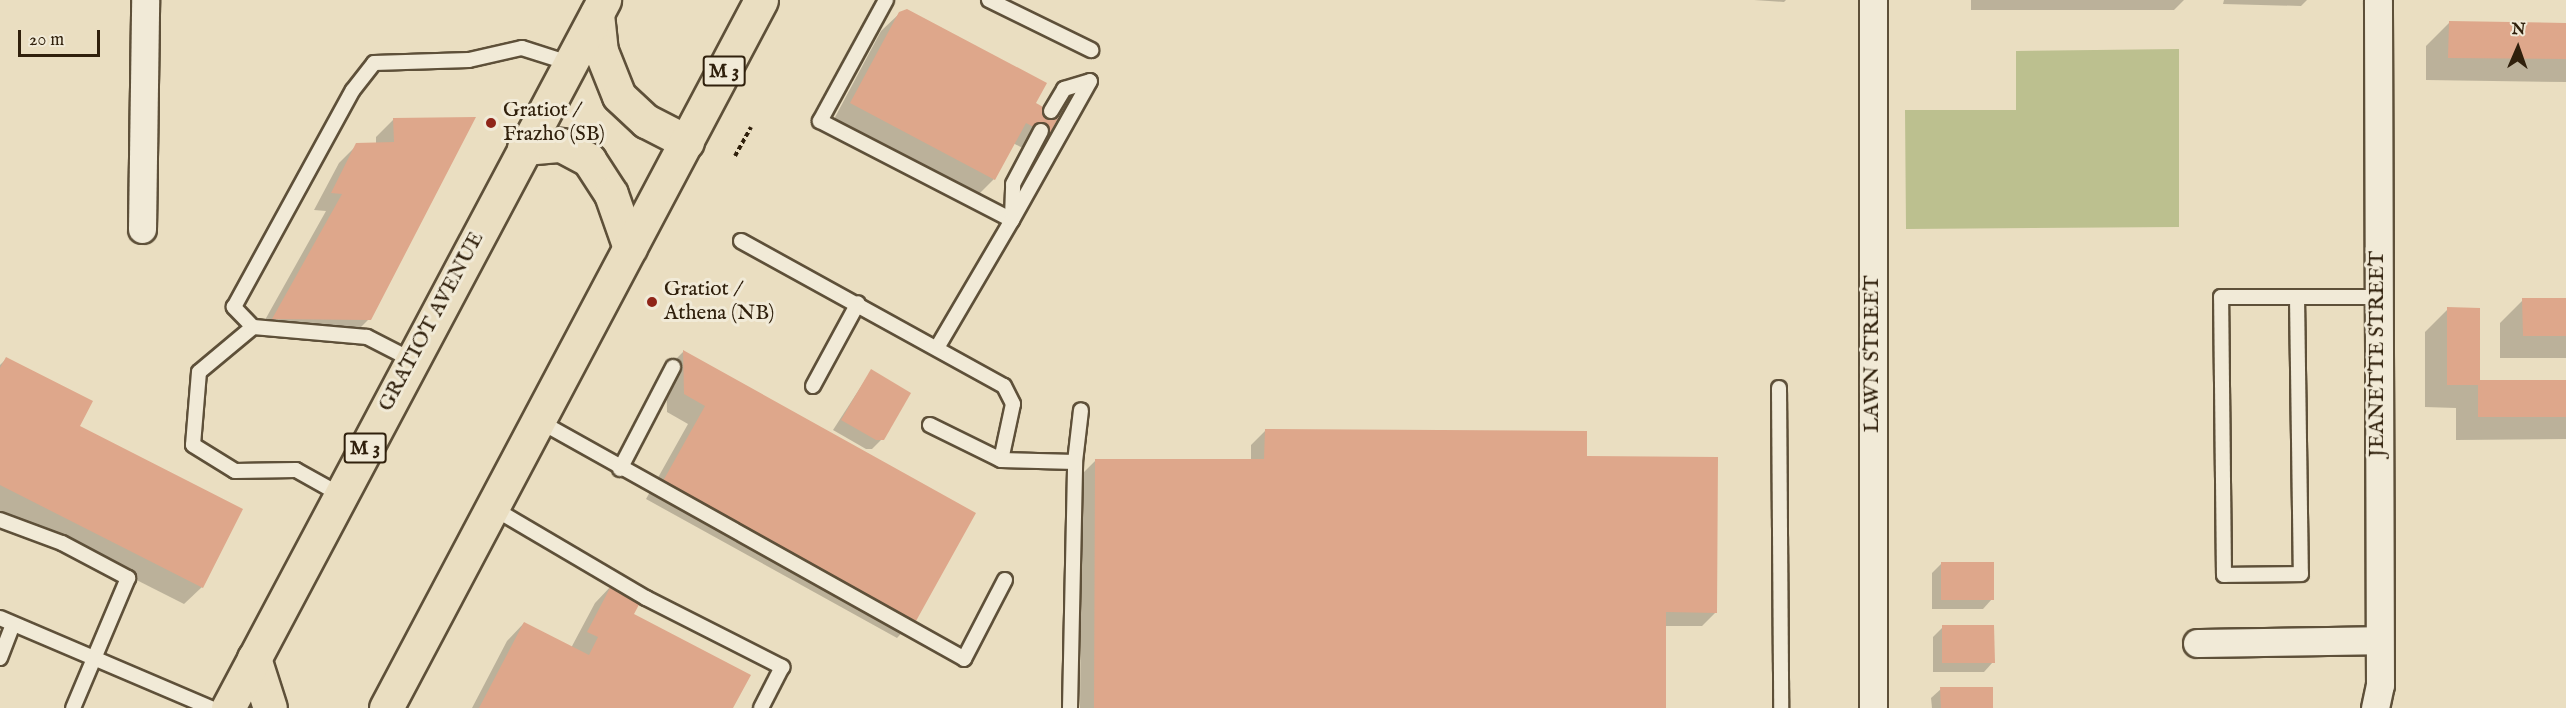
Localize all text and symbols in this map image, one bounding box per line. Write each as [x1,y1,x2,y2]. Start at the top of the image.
scale bar [21,18,104,56]
north arrow [2488,18,2548,78]
text: N [2511,20,2526,40]
text: 20 m [29,29,64,52]
road number: M 3 [702,54,746,88]
place label: Gratiot / Frazho (SB) [503,98,605,148]
marker: Gratiot / Frazho (SB) [484,116,498,130]
street label: GRATIOT AVENUE [374,228,490,416]
street label: JEANETTE STREET [2365,251,2391,457]
street label: LAWN STREET [1860,275,1886,433]
place label: Gratiot / Athena (NB) [664,277,774,327]
marker: Gratiot / Athena (NB) [645,295,659,309]
road number: M 3 [342,431,388,465]

